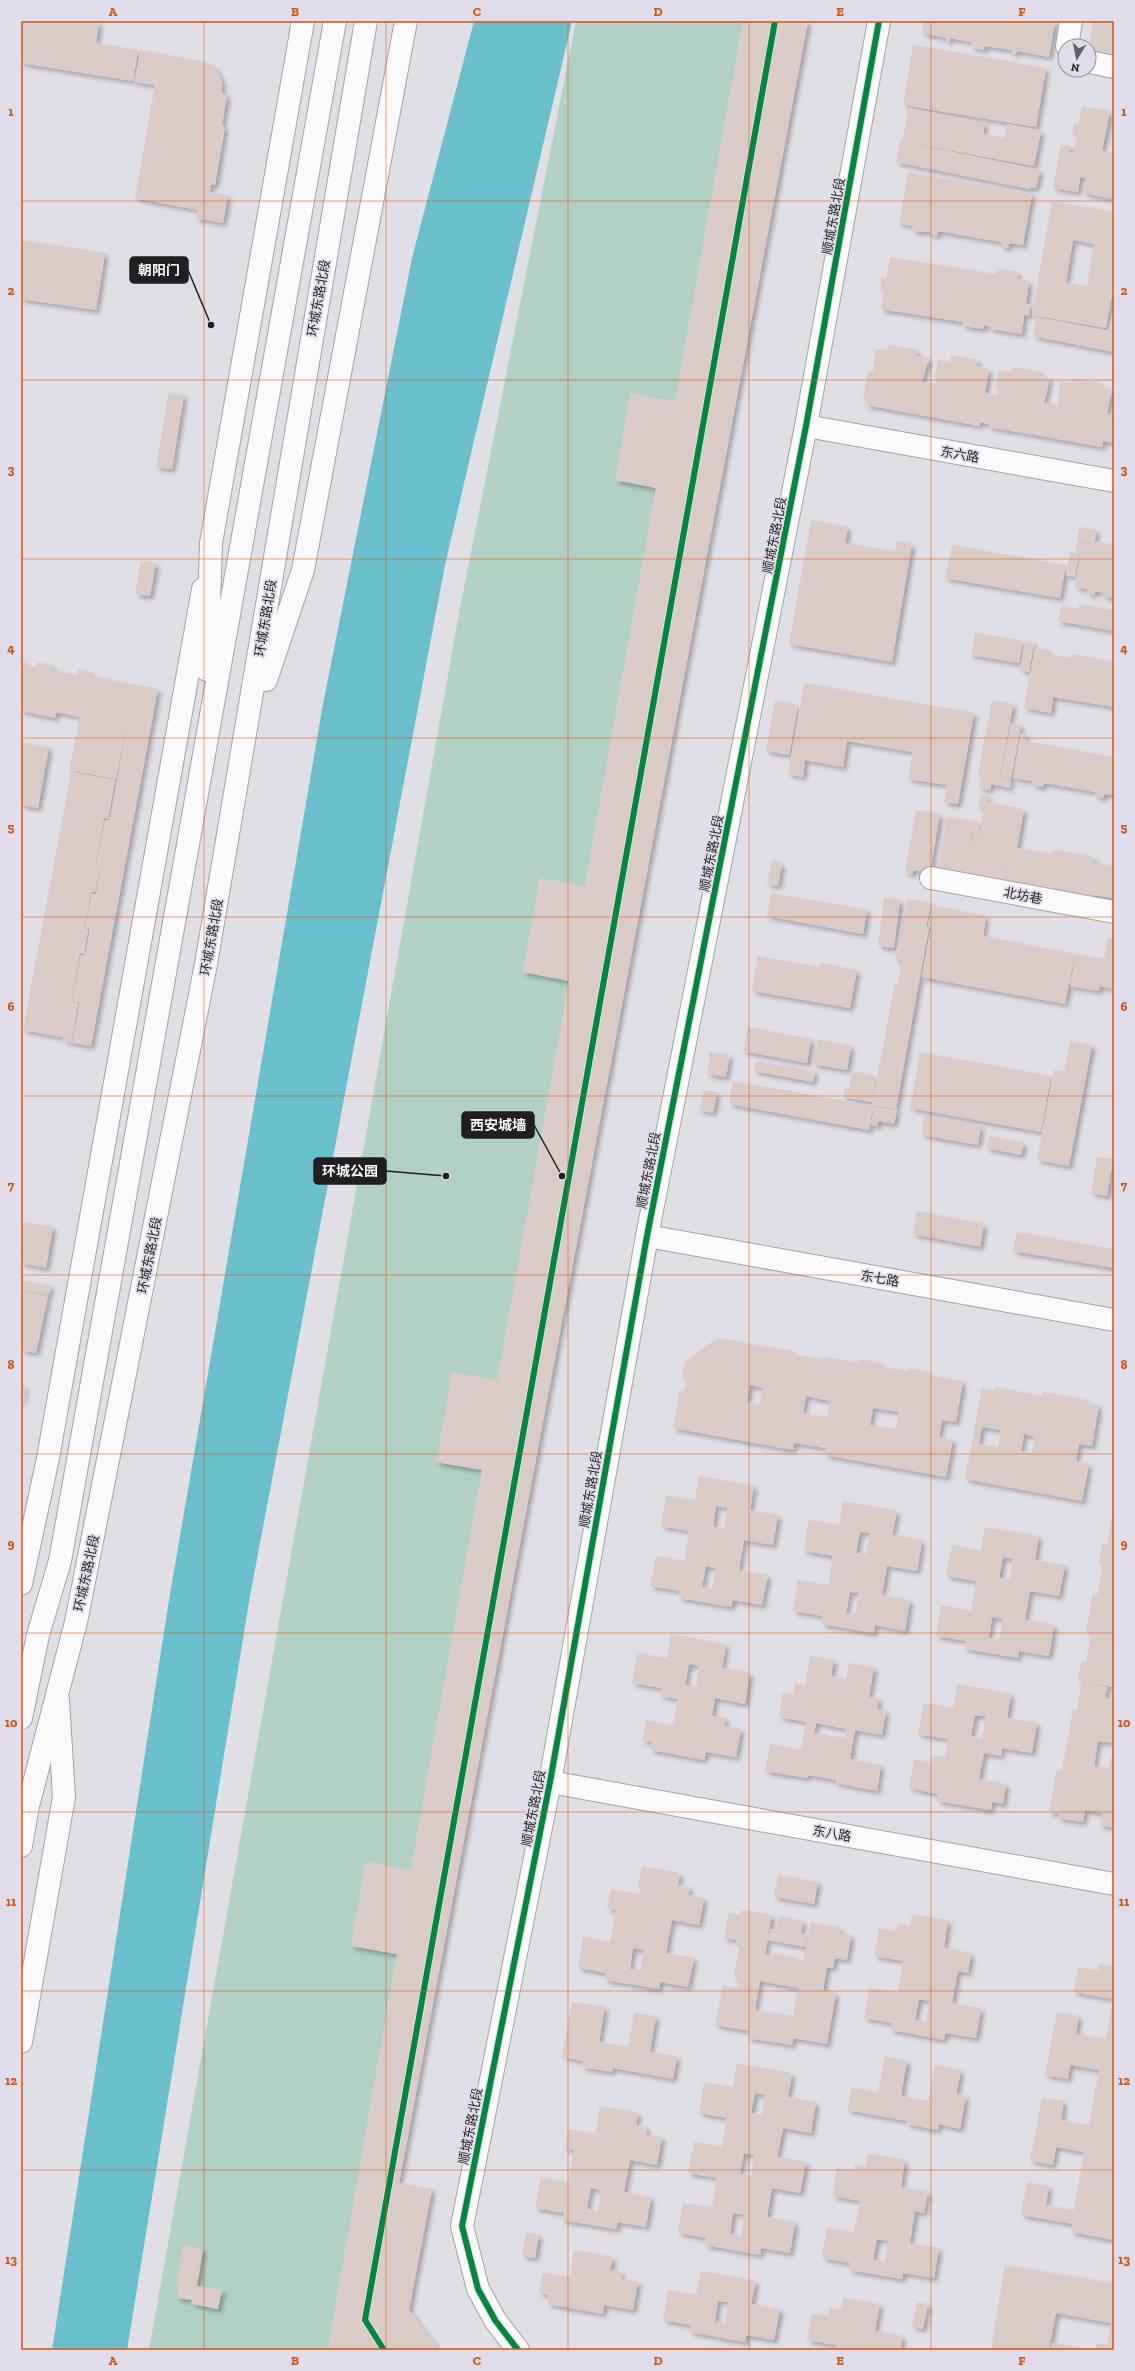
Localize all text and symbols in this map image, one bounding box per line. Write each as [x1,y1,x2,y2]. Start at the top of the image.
text: A [109,4,118,19]
text: B [291,4,299,19]
text: C [473,4,481,19]
text: D [653,4,663,19]
text: E [836,4,844,19]
text: F [1018,4,1026,19]
north arrow [1057,38,1097,78]
text: N [1069,60,1081,74]
text: 1 [8,104,14,119]
text: 1 [1121,104,1127,119]
street label: 顺城东路北段 [819,176,848,256]
callout: 朝阳门 [130,257,188,283]
street label: 环城东路北段 [304,258,333,338]
text: 朝阳门 [138,262,180,279]
text: 2 [8,283,15,298]
text: 2 [1121,283,1128,298]
street label: 东六路 [939,444,980,465]
text: 3 [8,462,15,477]
text: 3 [1121,462,1128,477]
street label: 顺城东路北段 [760,495,789,575]
street label: 环城东路北段 [252,578,279,658]
text: 4 [7,641,15,656]
text: 4 [1120,641,1128,656]
street label: 顺城东路北段 [697,813,726,893]
text: 5 [8,820,15,835]
text: 5 [1121,820,1128,835]
street label: 北坊巷 [1002,884,1043,907]
street label: 环城东路北段 [197,897,226,977]
text: 6 [8,999,15,1014]
text: 6 [1121,999,1128,1014]
callout: 西安城墙 [462,1112,534,1138]
text: 西安城墙 [470,1117,526,1134]
street label: 顺城东路北段 [634,1130,663,1210]
callout: 环城公园 [314,1158,386,1184]
text: 环城公园 [322,1163,378,1180]
text: 7 [8,1178,15,1193]
text: 7 [1121,1178,1128,1193]
street label: 环城东路北段 [135,1215,164,1295]
street label: 东七路 [859,1268,900,1289]
text: 8 [7,1357,15,1372]
text: 8 [1120,1357,1128,1372]
street label: 顺城东路北段 [576,1449,605,1529]
street label: 环城东路北段 [71,1533,102,1613]
text: 9 [8,1536,15,1551]
text: 9 [1121,1536,1128,1551]
text: 10 [5,1715,18,1730]
text: 10 [1118,1715,1131,1730]
street label: 顺城东路北段 [519,1768,548,1848]
street label: 东八路 [811,1823,852,1844]
text: 11 [6,1894,17,1909]
text: 11 [1119,1894,1130,1909]
text: 12 [5,2073,17,2088]
text: 12 [1118,2073,1130,2088]
street label: 顺城东路北段 [456,2086,485,2166]
text: 13 [5,2252,17,2267]
text: 13 [1118,2252,1130,2267]
text: A [109,2353,118,2368]
text: B [291,2353,299,2368]
text: C [473,2353,481,2368]
text: D [653,2353,663,2368]
text: E [836,2353,844,2368]
text: F [1018,2353,1026,2368]

